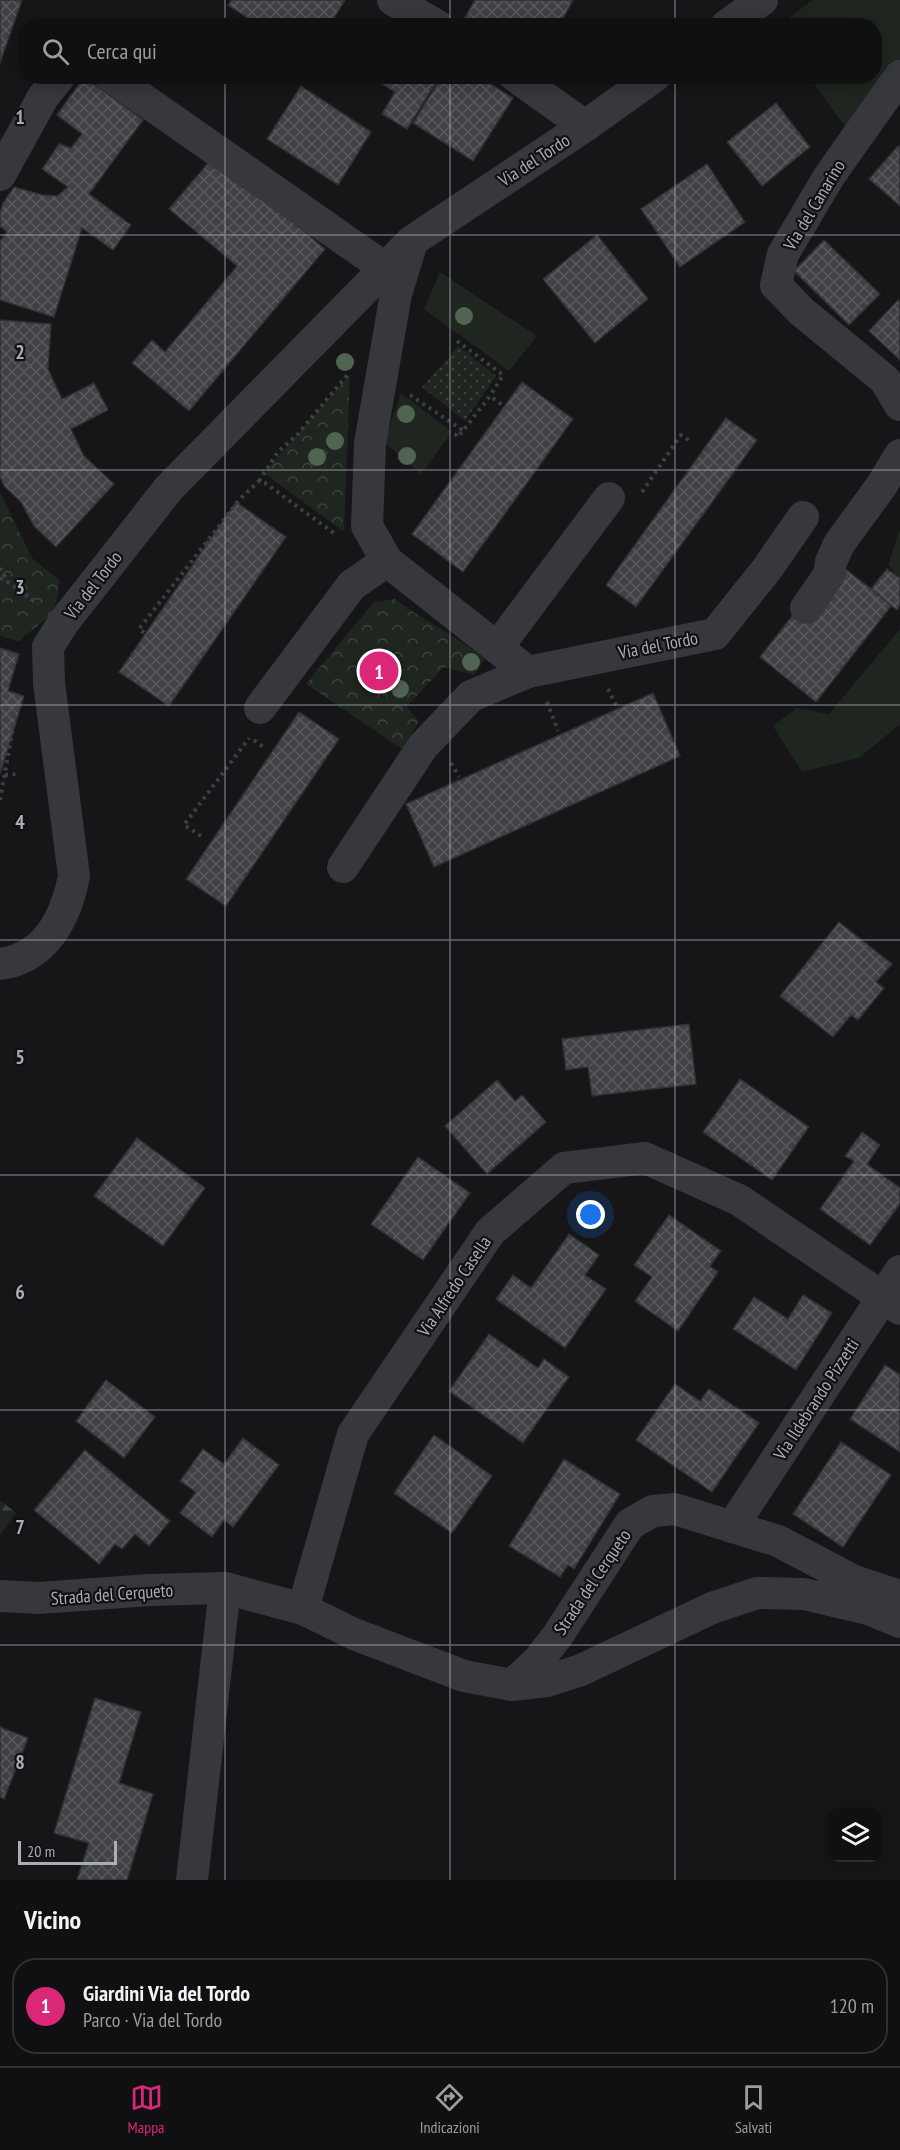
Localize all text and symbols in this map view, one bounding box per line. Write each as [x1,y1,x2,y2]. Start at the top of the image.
search box [18,18,882,84]
icon: search [39,35,72,68]
text: Cerca qui [87,37,157,65]
text: 1 [15,104,25,130]
street label: Via del Tordo [493,128,574,192]
street label: Via del Canarino [778,155,850,255]
text: 2 [15,339,25,365]
street label: Via del Tordo [59,546,127,625]
text: 3 [15,574,25,600]
street label: Via del Tordo [615,626,700,664]
pin: 1 [360,648,398,694]
text: 4 [15,809,25,835]
text: 5 [15,1044,25,1070]
your location [576,1200,605,1229]
street label: Via Alfredo Casella [411,1231,496,1341]
text: 6 [15,1279,25,1305]
street label: Via Ildebrando Pizzetti [768,1334,864,1465]
text: 7 [15,1514,25,1540]
street label: Strada del Cerqueto [548,1525,636,1639]
street label: Strada del Cerqueto [50,1578,174,1610]
text: 8 [15,1749,25,1775]
map controls [828,1808,882,1862]
button: layers [828,1808,882,1862]
scale bar [18,1838,117,1866]
text: 20 m [27,1841,55,1861]
text: Vicino [24,1903,81,1936]
text: Giardini Via del Tordo [83,1979,250,2007]
text: 1 [41,1993,50,2019]
text: 120 m [830,1993,874,2019]
text: Parco · Via del Tordo [83,2007,222,2033]
tab: Mappa [128,2081,165,2137]
tab: Indicazioni [420,2081,480,2137]
tab: Salvati [735,2081,772,2137]

